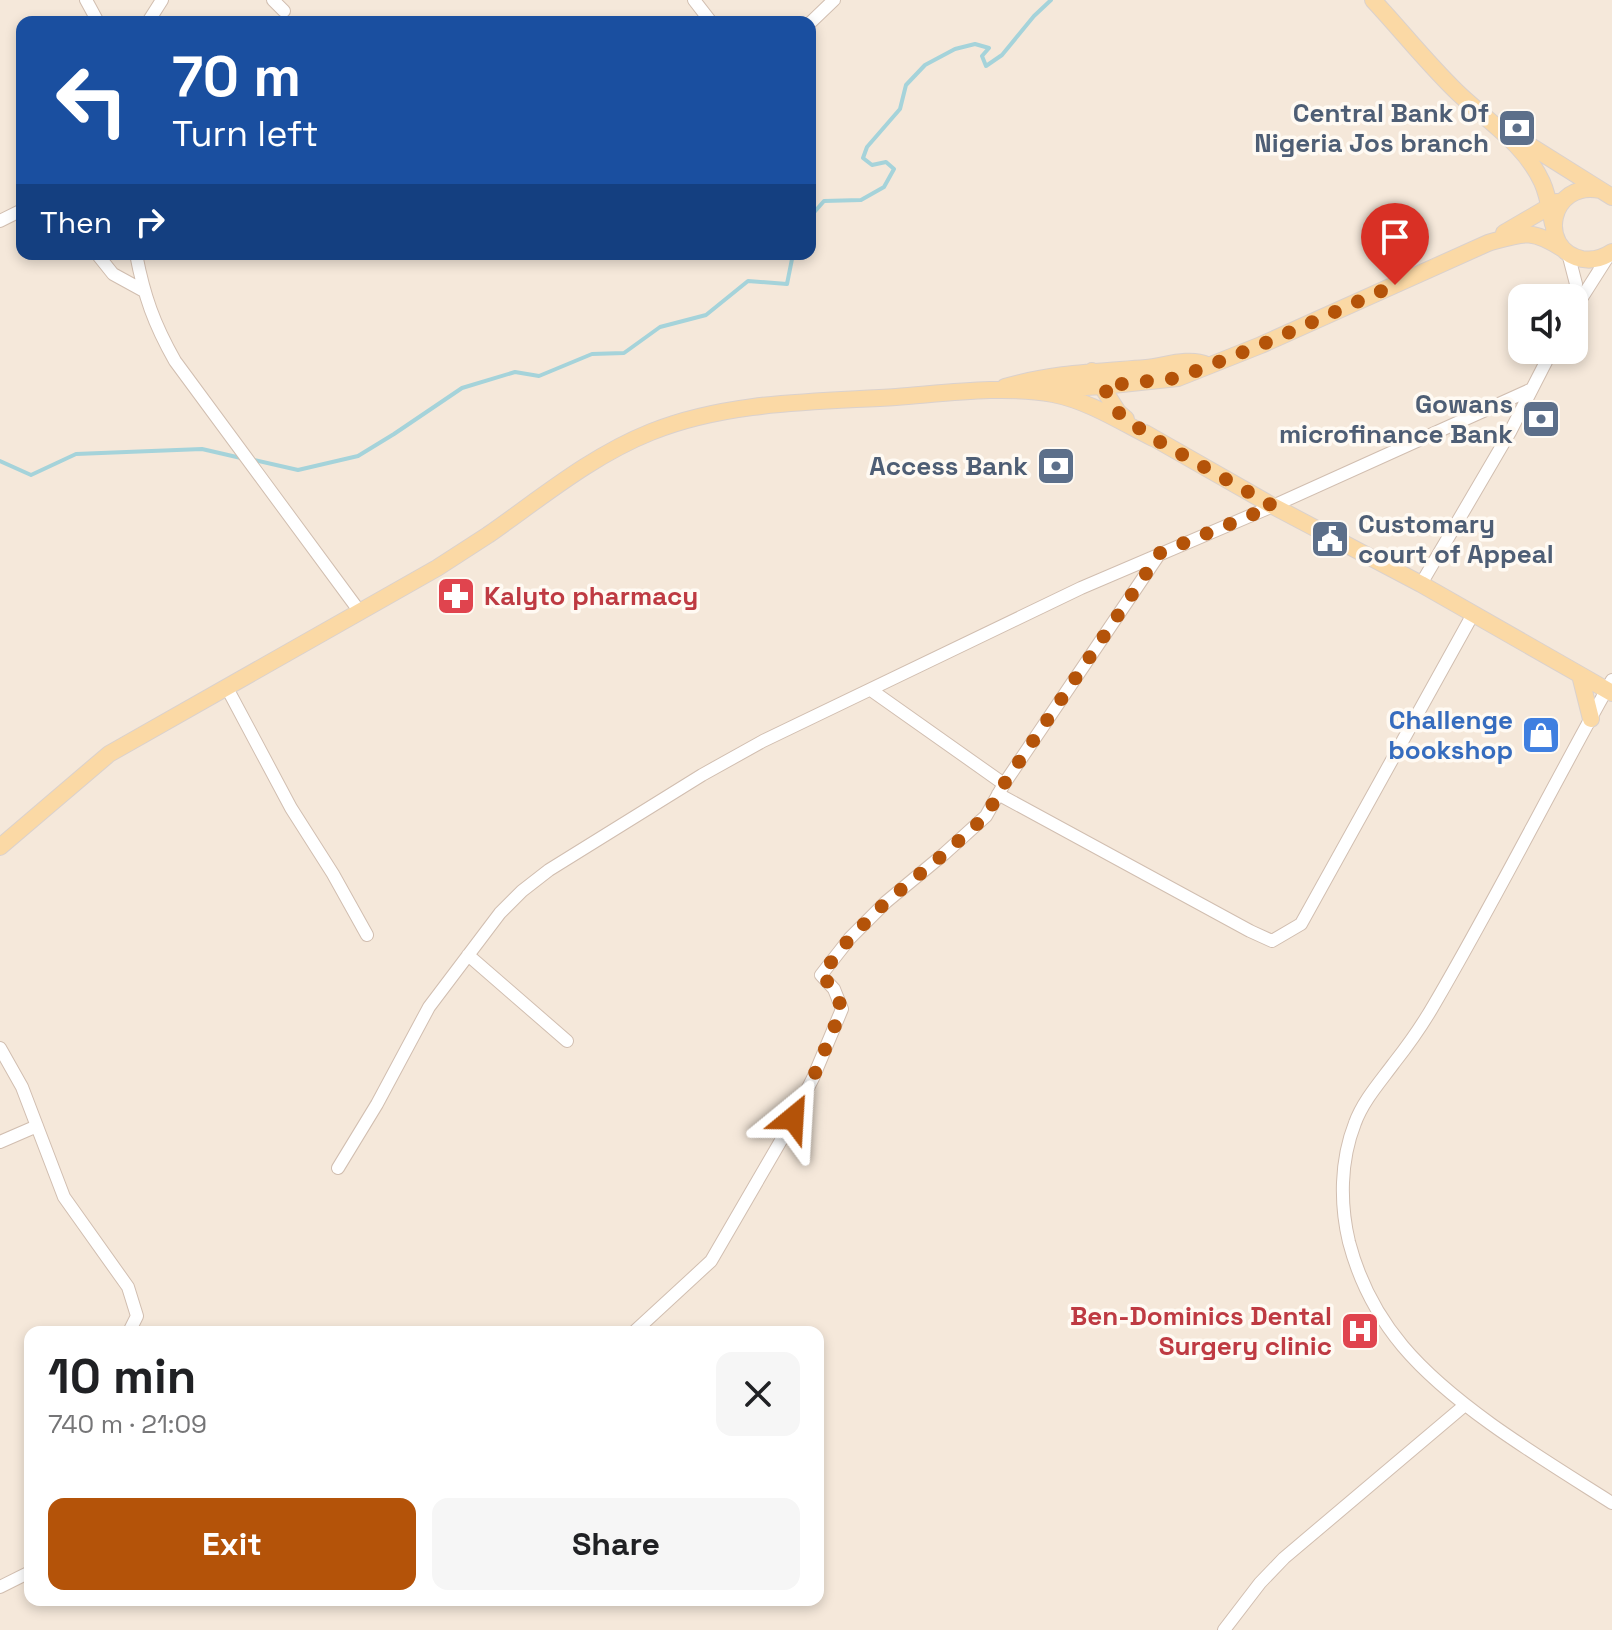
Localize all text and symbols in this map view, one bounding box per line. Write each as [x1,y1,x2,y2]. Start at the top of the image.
text: 70 m [172,41,301,112]
icon: left [40,48,144,152]
place label: Central Bank Of Nigeria Jos branch [1254,96,1489,160]
bank icon: Central Bank Of Nigeria Jos branch [1496,107,1538,149]
text: Turn left [172,111,319,157]
icon: right [128,200,172,244]
text: Then [40,203,112,242]
pin [1361,203,1429,285]
icon: arrive [1373,215,1417,259]
map controls [1508,284,1588,364]
button: sound [1508,284,1588,364]
place label: Gowans microfinance Bank [1279,387,1513,451]
bank icon: Gowans microfinance Bank [1520,398,1562,440]
bank icon: Access Bank [1035,445,1077,487]
place label: Access Bank [869,449,1028,483]
place label: Customary court of Appeal [1358,507,1554,571]
public building icon: Customary court of Appeal [1309,518,1351,560]
pharmacy icon: Kalyto pharmacy [435,575,477,617]
place label: Kalyto pharmacy [484,579,698,613]
place label: Challenge bookshop [1388,703,1513,767]
shop icon: Challenge bookshop [1520,714,1562,756]
position arrow [751,1076,835,1160]
place label: Ben-Dominics Dental Surgery clinic [1070,1299,1332,1363]
hospital icon: Ben-Dominics Dental Surgery clinic [1339,1310,1381,1352]
text: 10 min [48,1346,196,1407]
button: close [716,1352,800,1436]
text: 740 m · 21:09 [48,1407,207,1441]
button: Exit [48,1498,416,1590]
button: Share [432,1498,800,1590]

